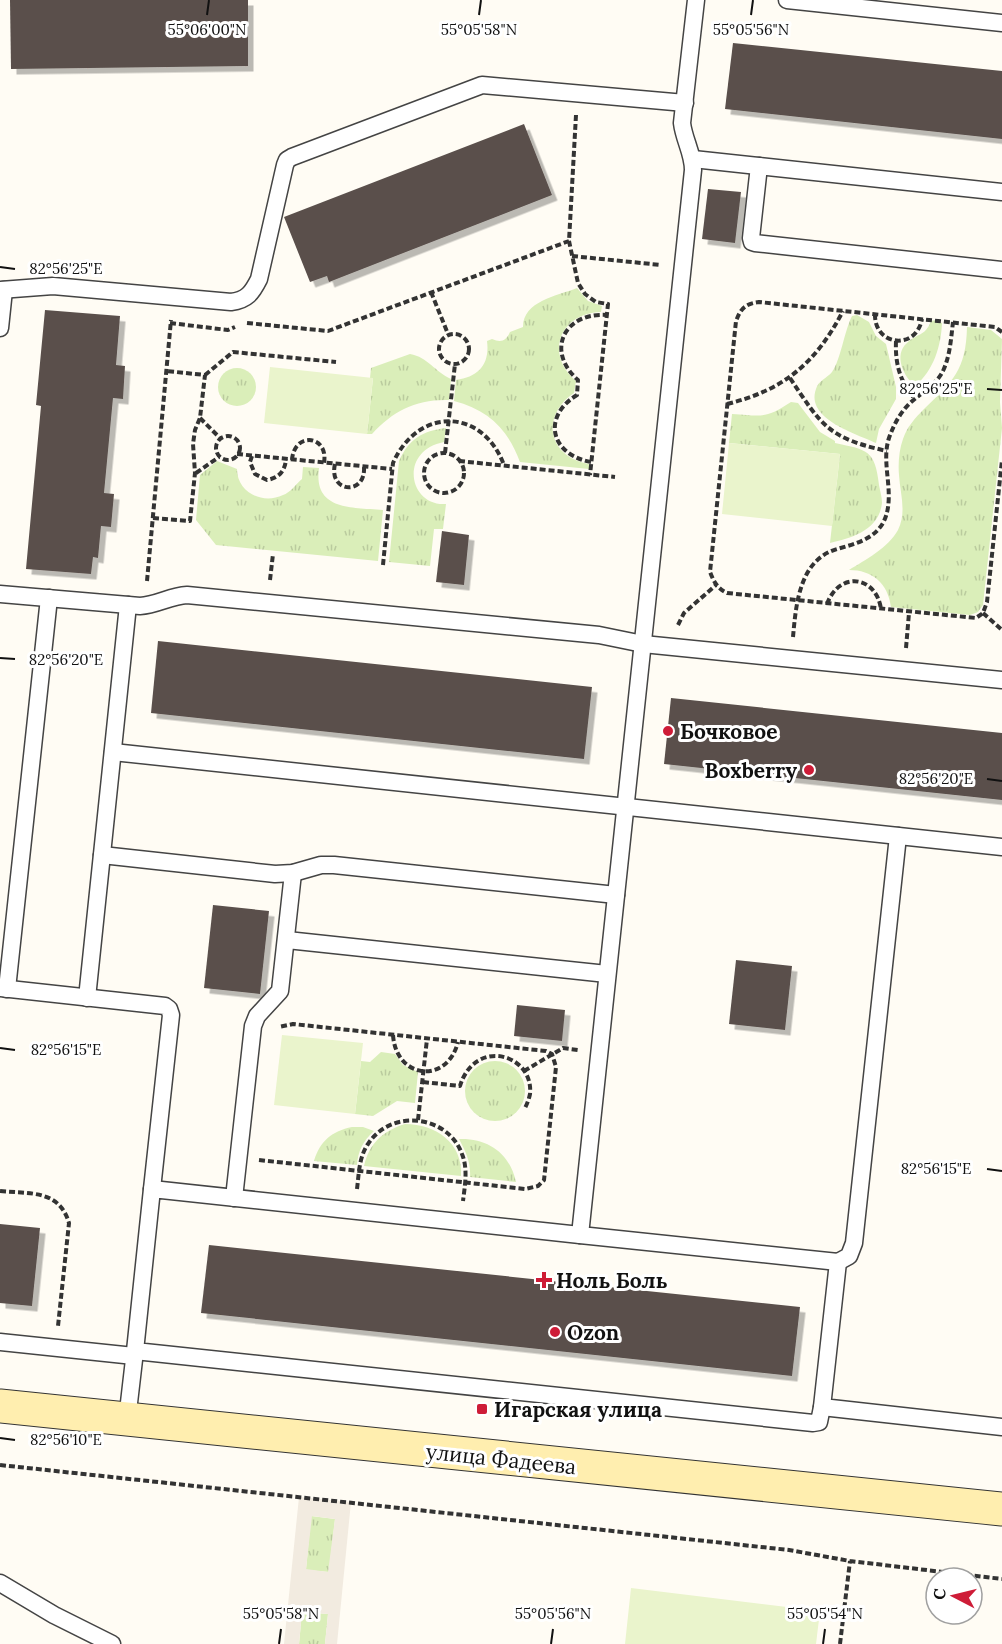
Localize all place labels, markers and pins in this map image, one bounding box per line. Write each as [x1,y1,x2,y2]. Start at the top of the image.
place label: Бочковое [680,718,777,745]
marker: Бочковое [661,724,675,738]
place label: Boxberry [705,757,797,784]
marker: Boxberry [802,763,816,777]
place label: Ноль Боль [556,1267,668,1294]
marker: Ноль Боль [537,1273,551,1287]
place label: Ozon [567,1319,619,1346]
marker: Ozon [548,1325,562,1339]
place label: Игарская улица [494,1396,662,1423]
marker: Игарская улица [475,1402,489,1416]

